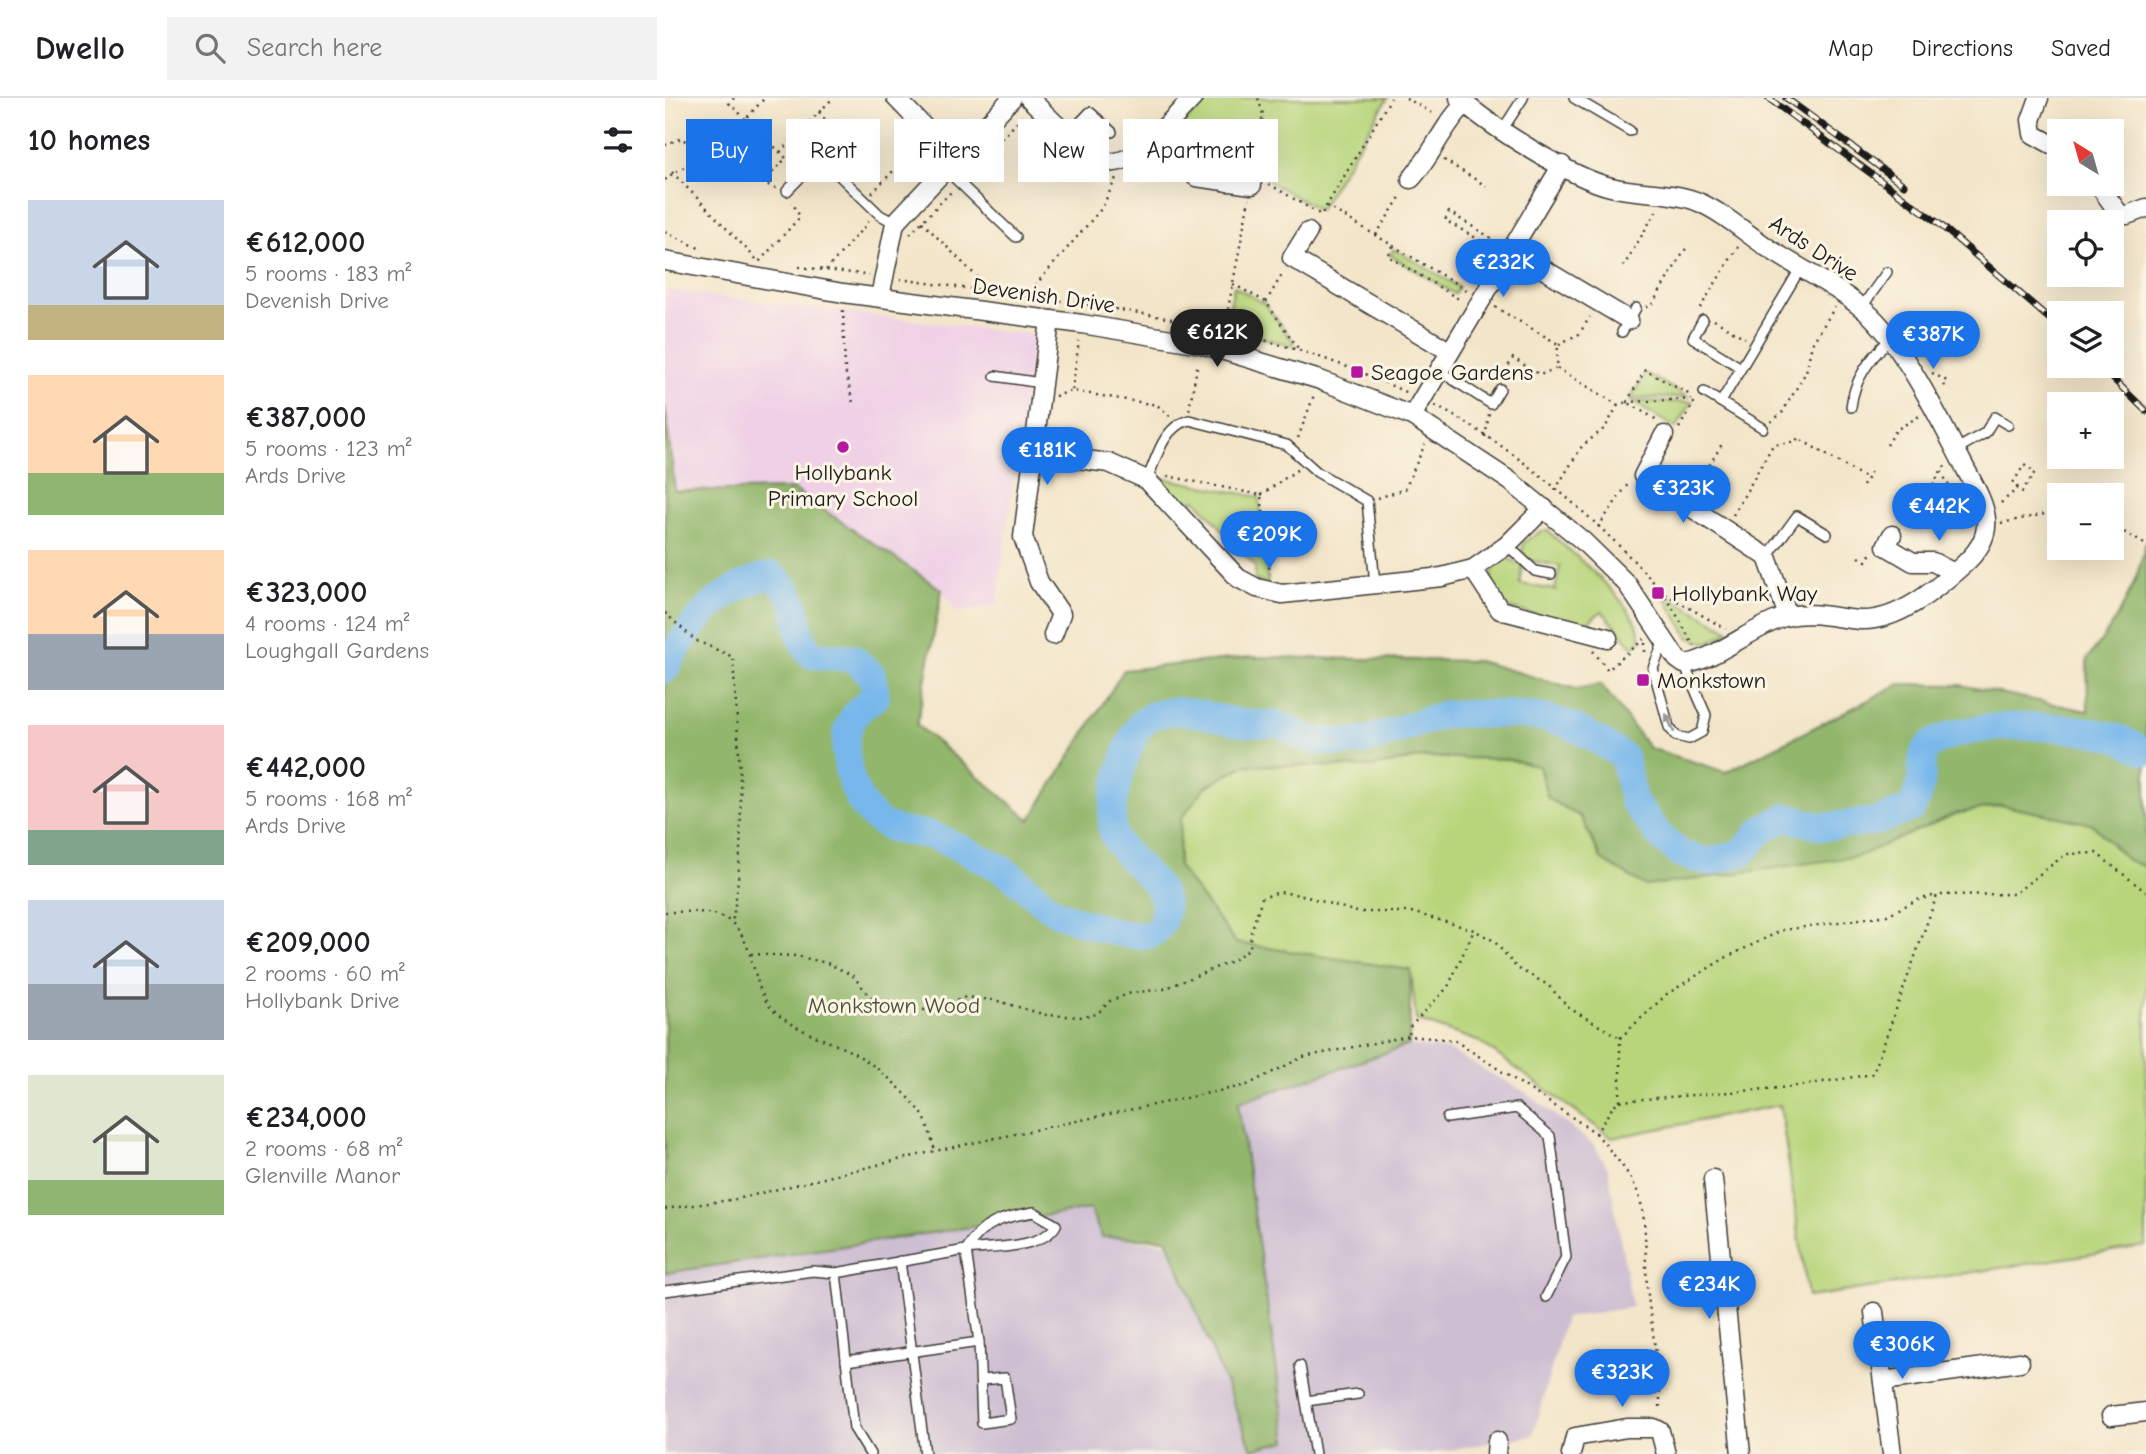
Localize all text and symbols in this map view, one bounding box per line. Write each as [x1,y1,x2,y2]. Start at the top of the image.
search box [167,17,657,80]
text: Dwello [35,29,125,67]
icon: search [191,29,229,67]
text: Search here [247,33,382,63]
text: Map [1828,34,1874,62]
text: Directions [1912,34,2013,62]
text: Saved [2051,34,2111,62]
chip: Buy [686,119,772,182]
chip: Rent [786,119,880,182]
chip: Filters [894,119,1004,182]
chip: New [1018,119,1109,182]
chip: Apartment [1123,119,1278,182]
north arrow [2047,119,2125,196]
map controls [2047,119,2124,560]
icon: filters [599,121,637,159]
text: 10 homes [28,123,150,158]
street label: Ards Drive [1764,210,1863,287]
button: locate [2047,210,2124,287]
text: €612,000 [245,225,365,260]
icon: home [84,228,168,312]
pin: €232K [1454,240,1552,299]
text: €232K [1471,248,1535,275]
text: 5 rooms · 183 m² [245,260,411,287]
street label: Devenish Drive [971,272,1117,319]
text: Devenish Drive [245,287,389,314]
button: layers [2047,301,2124,378]
pin: €612K [1168,310,1266,369]
pin: €387K [1884,312,1982,371]
text: €612K [1186,318,1248,345]
text: €387K [1902,320,1964,347]
place label: Seagoe Gardens [1371,359,1533,386]
marker: Seagoe Gardens [1349,364,1365,380]
button: + [2047,392,2124,469]
text: €387,000 [245,400,367,435]
icon: home [84,403,168,487]
pin: €181K [998,428,1096,487]
text: 5 rooms · 123 m² [245,435,411,462]
text: €181K [1018,436,1076,463]
marker: Hollybank Primary School [835,439,851,455]
place label: Hollybank Primary School [768,459,918,512]
text: Ards Drive [245,462,346,489]
pin: €323K [1634,466,1732,525]
text: €323K [1652,474,1714,501]
button: − [2047,483,2124,560]
pin: €442K [1890,484,1988,543]
text: €442K [1908,492,1970,519]
pin: €209K [1220,512,1318,571]
text: €209K [1236,520,1302,547]
text: €323,000 [245,575,367,610]
icon: home [84,578,168,662]
place label: Hollybank Way [1672,580,1818,607]
marker: Hollybank Way [1650,585,1666,601]
text: 4 rooms · 124 m² [245,610,409,637]
text: Loughgall Gardens [245,637,429,664]
place label: Monkstown [1657,667,1766,694]
marker: Monkstown [1635,672,1651,688]
one-way arrow [1664,713,1676,733]
text: €442,000 [245,750,366,785]
icon: home [84,753,168,837]
text: 5 rooms · 168 m² [245,785,412,812]
text: Ards Drive [245,812,346,839]
text: €209,000 [245,925,371,960]
icon: home [84,928,168,1012]
text: 2 rooms · 60 m² [245,960,405,987]
text: Hollybank Drive [245,987,399,1014]
park label: Monkstown Wood [808,992,980,1019]
text: €234,000 [245,1100,367,1135]
icon: home [84,1103,168,1187]
text: 2 rooms · 68 m² [245,1135,403,1162]
text: Glenville Manor [245,1162,400,1189]
pin: €234K [1660,1262,1758,1321]
text: €234K [1678,1270,1740,1297]
pin: €306K [1853,1322,1951,1381]
text: €306K [1869,1330,1935,1357]
pin: €323K [1573,1350,1671,1409]
text: €323K [1591,1358,1653,1385]

